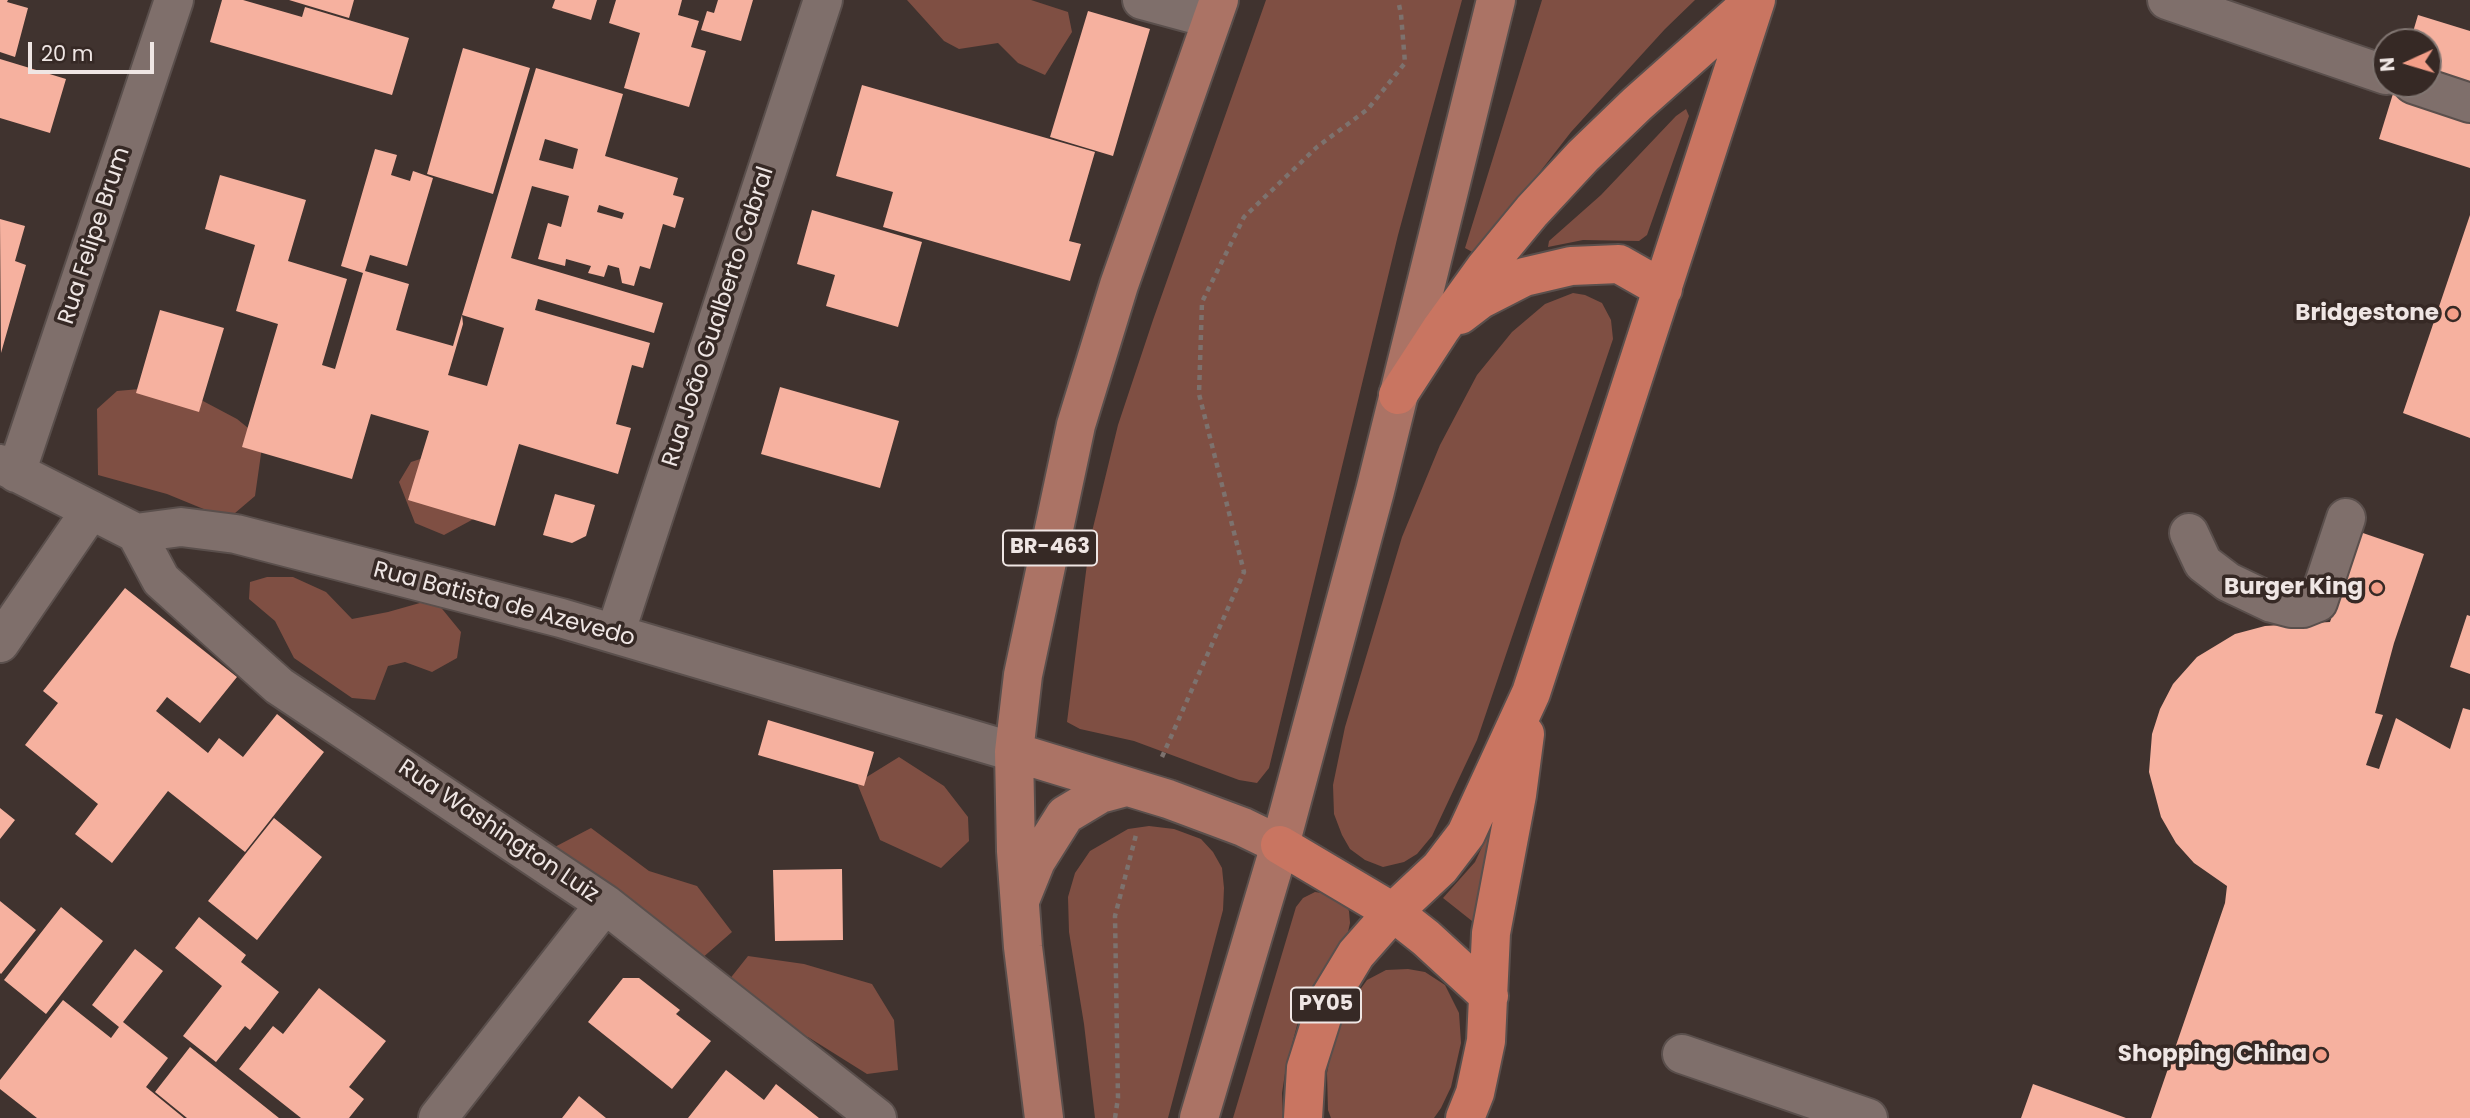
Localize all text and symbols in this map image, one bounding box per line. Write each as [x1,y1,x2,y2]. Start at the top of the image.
scale bar [32,28,158,72]
north arrow [2372,28,2442,98]
text: 20 m [41,39,94,68]
text: N [2374,56,2402,72]
street label: Rua Felipe Brum [53,144,137,328]
street label: Rua João Gualberto Cabral [657,164,781,470]
place label: Bridgestone [2295,300,2439,328]
marker: Bridgestone [2445,306,2461,322]
road number: BR-463 [1003,530,1097,566]
street label: Rua Batista de Azevedo [370,557,638,653]
place label: Burger King [2224,574,2363,602]
marker: Burger King [2369,580,2385,596]
street label: Rua Washington Luiz [393,755,603,909]
road number: PY05 [1291,988,1361,1023]
place label: Shopping China [2118,1041,2307,1069]
marker: Shopping China [2313,1047,2329,1063]

